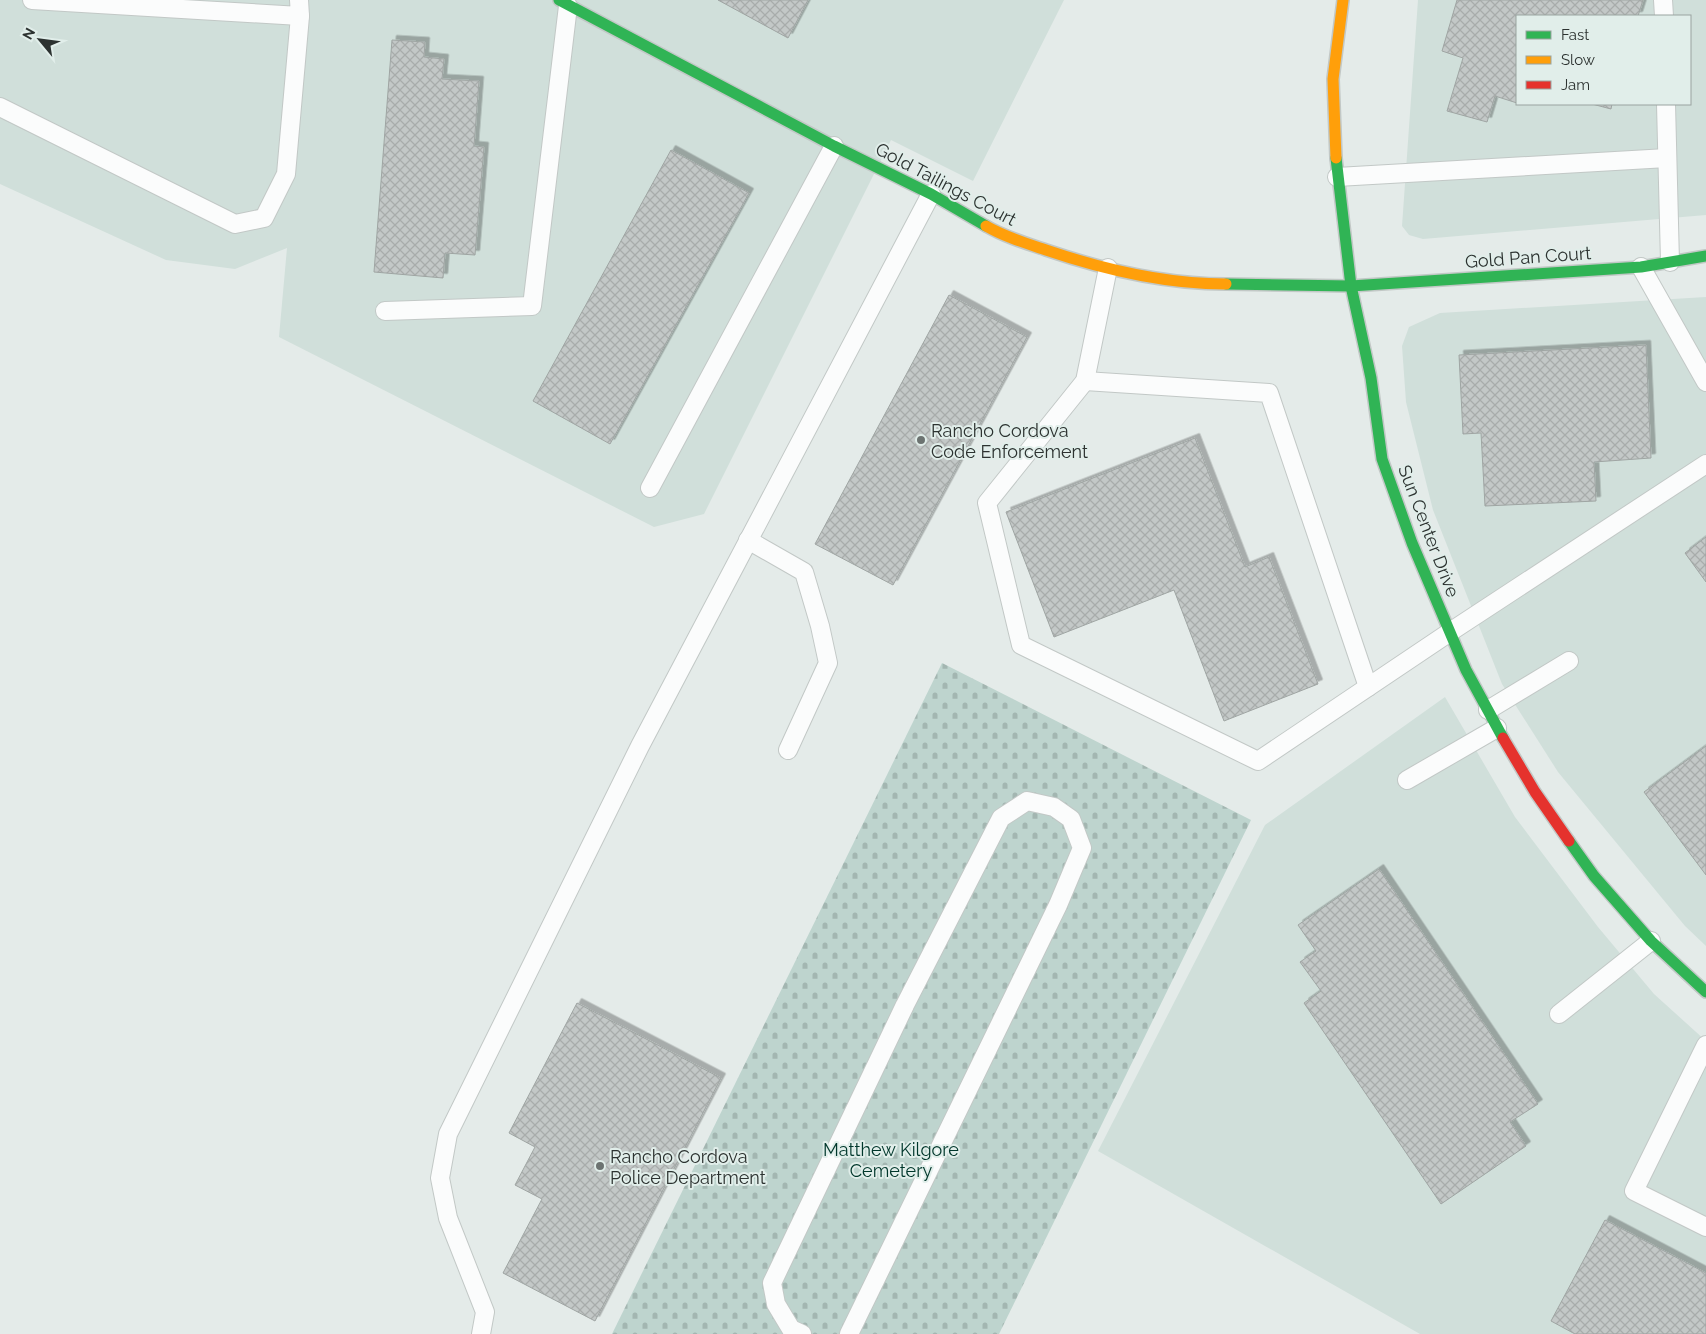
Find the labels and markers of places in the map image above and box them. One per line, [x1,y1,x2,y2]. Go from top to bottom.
place label: Rancho Cordova Code Enforcement [931,420,1088,462]
marker: Rancho Cordova Code Enforcement [915,434,927,446]
place label: Rancho Cordova Police Department [610,1146,766,1188]
marker: Rancho Cordova Police Department [594,1160,606,1172]

